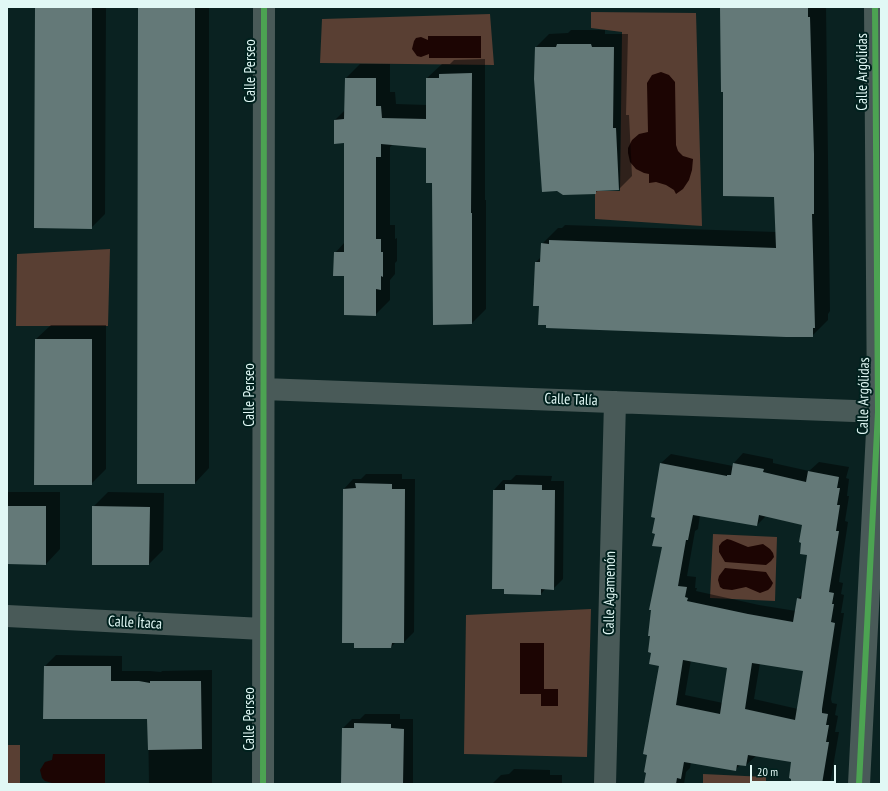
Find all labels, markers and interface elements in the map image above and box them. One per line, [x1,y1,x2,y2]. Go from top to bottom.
street label: Calle Argólidas [854,33,872,111]
street label: Calle Perseo [242,39,260,103]
street label: Calle Argólidas [854,357,874,435]
street label: Calle Perseo [241,363,259,427]
street label: Calle Talía [544,390,598,410]
street label: Calle Agamenón [600,551,620,635]
street label: Calle Ítaca [108,613,162,633]
street label: Calle Perseo [241,687,259,751]
scale bar [752,757,838,783]
text: 20 m [757,764,778,779]

